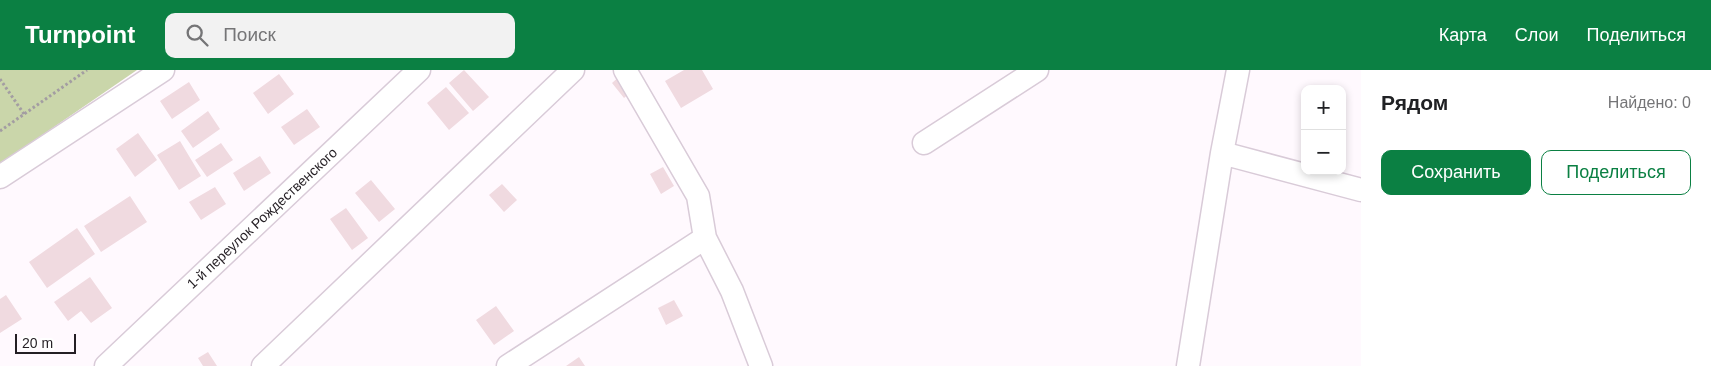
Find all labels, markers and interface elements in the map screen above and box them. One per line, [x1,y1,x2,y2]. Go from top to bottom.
search box [165,13,515,58]
text: Turnpoint [25,21,135,48]
icon: search [183,21,211,49]
text: Поиск [223,24,276,45]
text: Карта [1439,25,1487,45]
text: Слои [1515,25,1559,45]
text: Поделиться [1587,25,1686,45]
map controls [1301,85,1346,175]
button: + [1301,85,1346,130]
text: Рядом [1381,91,1448,114]
text: Найдено: 0 [1608,94,1691,111]
button: − [1301,130,1346,175]
street label: 1-й переулок Рождественского [184,144,340,292]
button: Сохранить [1381,150,1531,195]
button: Поделиться [1541,150,1691,195]
scale bar [15,331,76,354]
text: 20 m [22,335,53,351]

